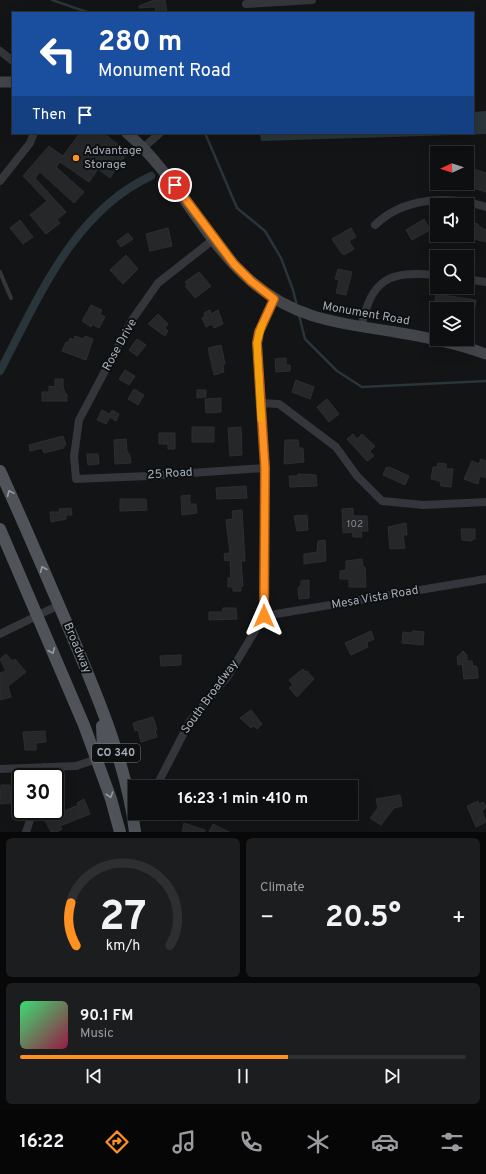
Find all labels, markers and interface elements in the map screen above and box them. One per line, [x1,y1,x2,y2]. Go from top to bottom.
text: 280 m [98,25,182,61]
icon: left [32,28,84,80]
text: Monument Road [98,60,231,83]
icon: arrive [74,104,96,126]
text: Then [32,106,66,125]
place label: Advantage Storage [84,143,142,173]
north arrow [430,146,474,190]
map controls [430,146,474,346]
marker: Advantage Storage [71,153,81,163]
pin [158,168,192,202]
icon: arrive [164,174,186,196]
button: sound [430,198,474,242]
button: search [430,250,474,294]
street label: Monument Road [321,298,411,330]
button: layers [430,302,474,346]
street label: Rose Drive [99,316,141,374]
street label: 25 Road [147,464,193,484]
one-way arrow [7,490,15,498]
house number: 102 [347,518,363,531]
one-way arrow [40,565,48,572]
street label: Mesa Vista Road [330,582,420,614]
position arrow [243,595,285,637]
street label: Broadway [59,620,95,676]
one-way arrow [48,648,56,655]
street label: South Broadway [178,657,242,737]
road number: CO 340 [92,744,140,762]
speed limit sign: 30 [12,768,64,820]
text: 16:23 · 1 min · 410 m [178,790,308,809]
one-way arrow [105,791,113,798]
text: Climate [260,880,305,896]
text: 27 [99,891,147,944]
text: 20.5° [325,900,401,937]
text: − [260,905,274,932]
text: + [452,905,466,932]
text: km/h [106,936,140,954]
text: 90.1 FM [80,1007,133,1026]
text: Music [80,1026,114,1042]
icon: previous [83,1065,105,1087]
icon: pause [232,1065,254,1087]
icon: next [381,1065,403,1087]
icon: directions [103,1128,131,1156]
icon: music [170,1128,198,1156]
icon: phone [237,1128,265,1156]
icon: climate [304,1128,332,1156]
icon: car [371,1128,399,1156]
icon: filters [438,1128,466,1156]
text: 16:22 [20,1131,64,1154]

